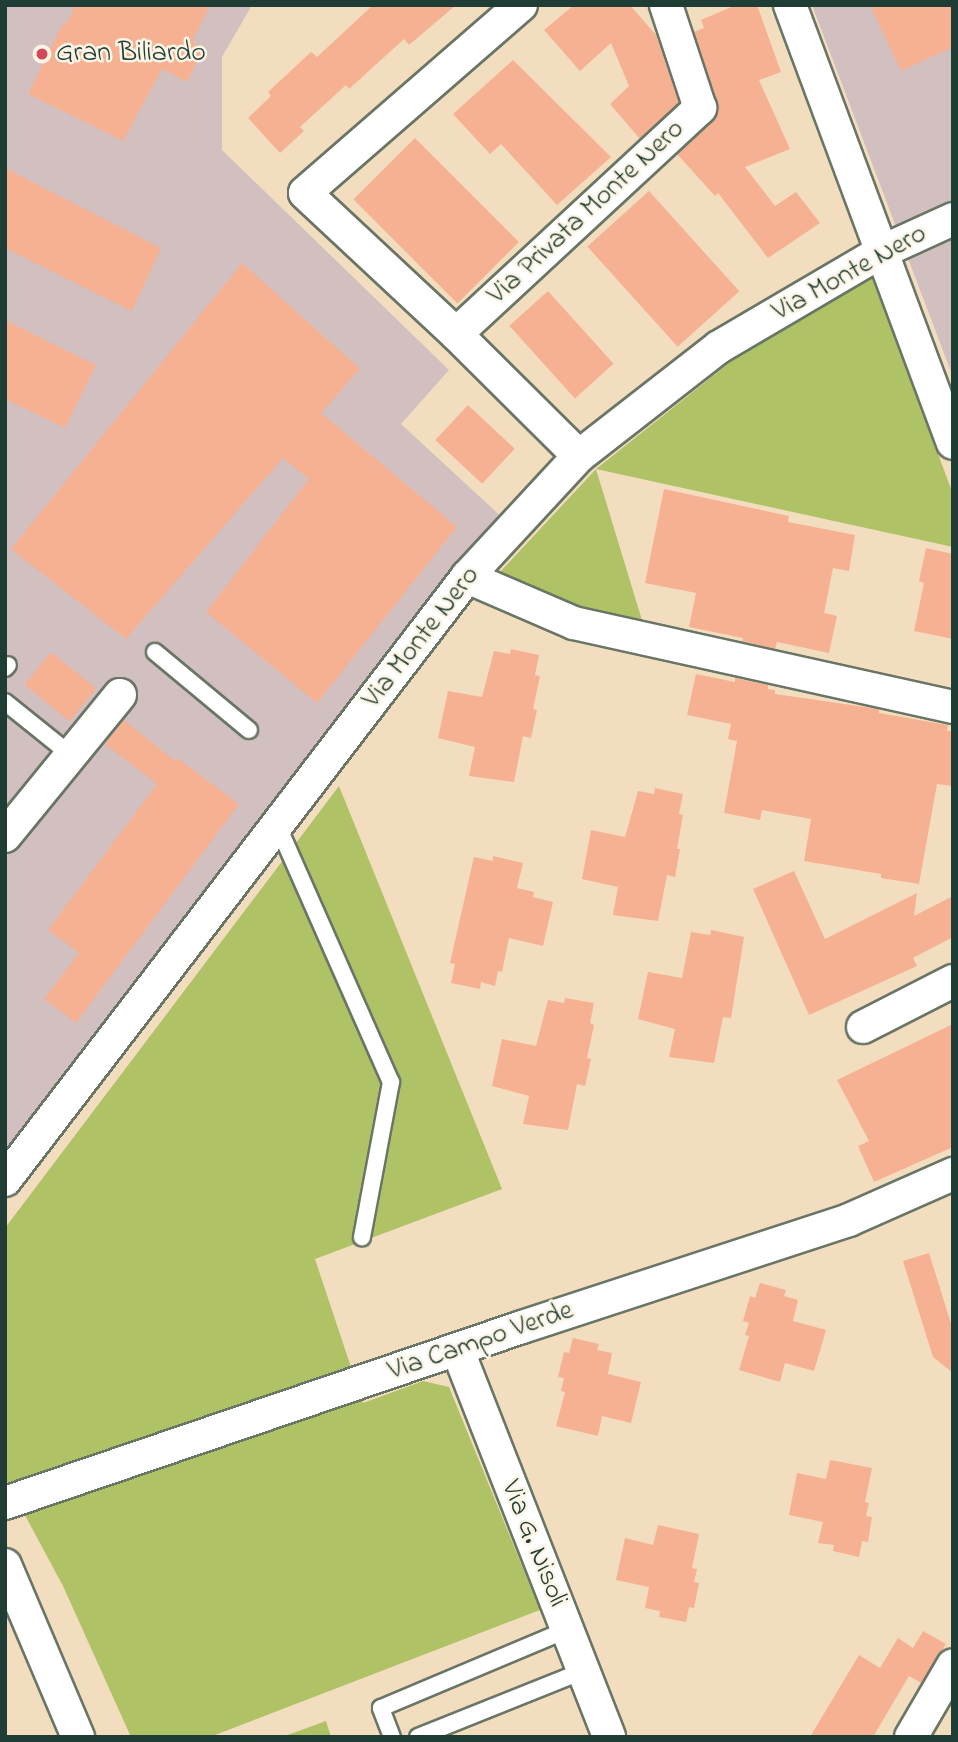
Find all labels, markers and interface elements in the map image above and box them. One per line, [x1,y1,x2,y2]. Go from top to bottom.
place label: Gran Biliardo [56,37,206,71]
marker: Gran Biliardo [34,46,50,62]
street label: Via Privata Monte Nero [482,113,692,313]
street label: Via Monte Nero [767,218,933,330]
street label: Via Monte Nero [356,560,488,716]
street label: Via Campo Verde [384,1295,578,1389]
street label: Via G. Nisoli [492,1476,574,1612]

